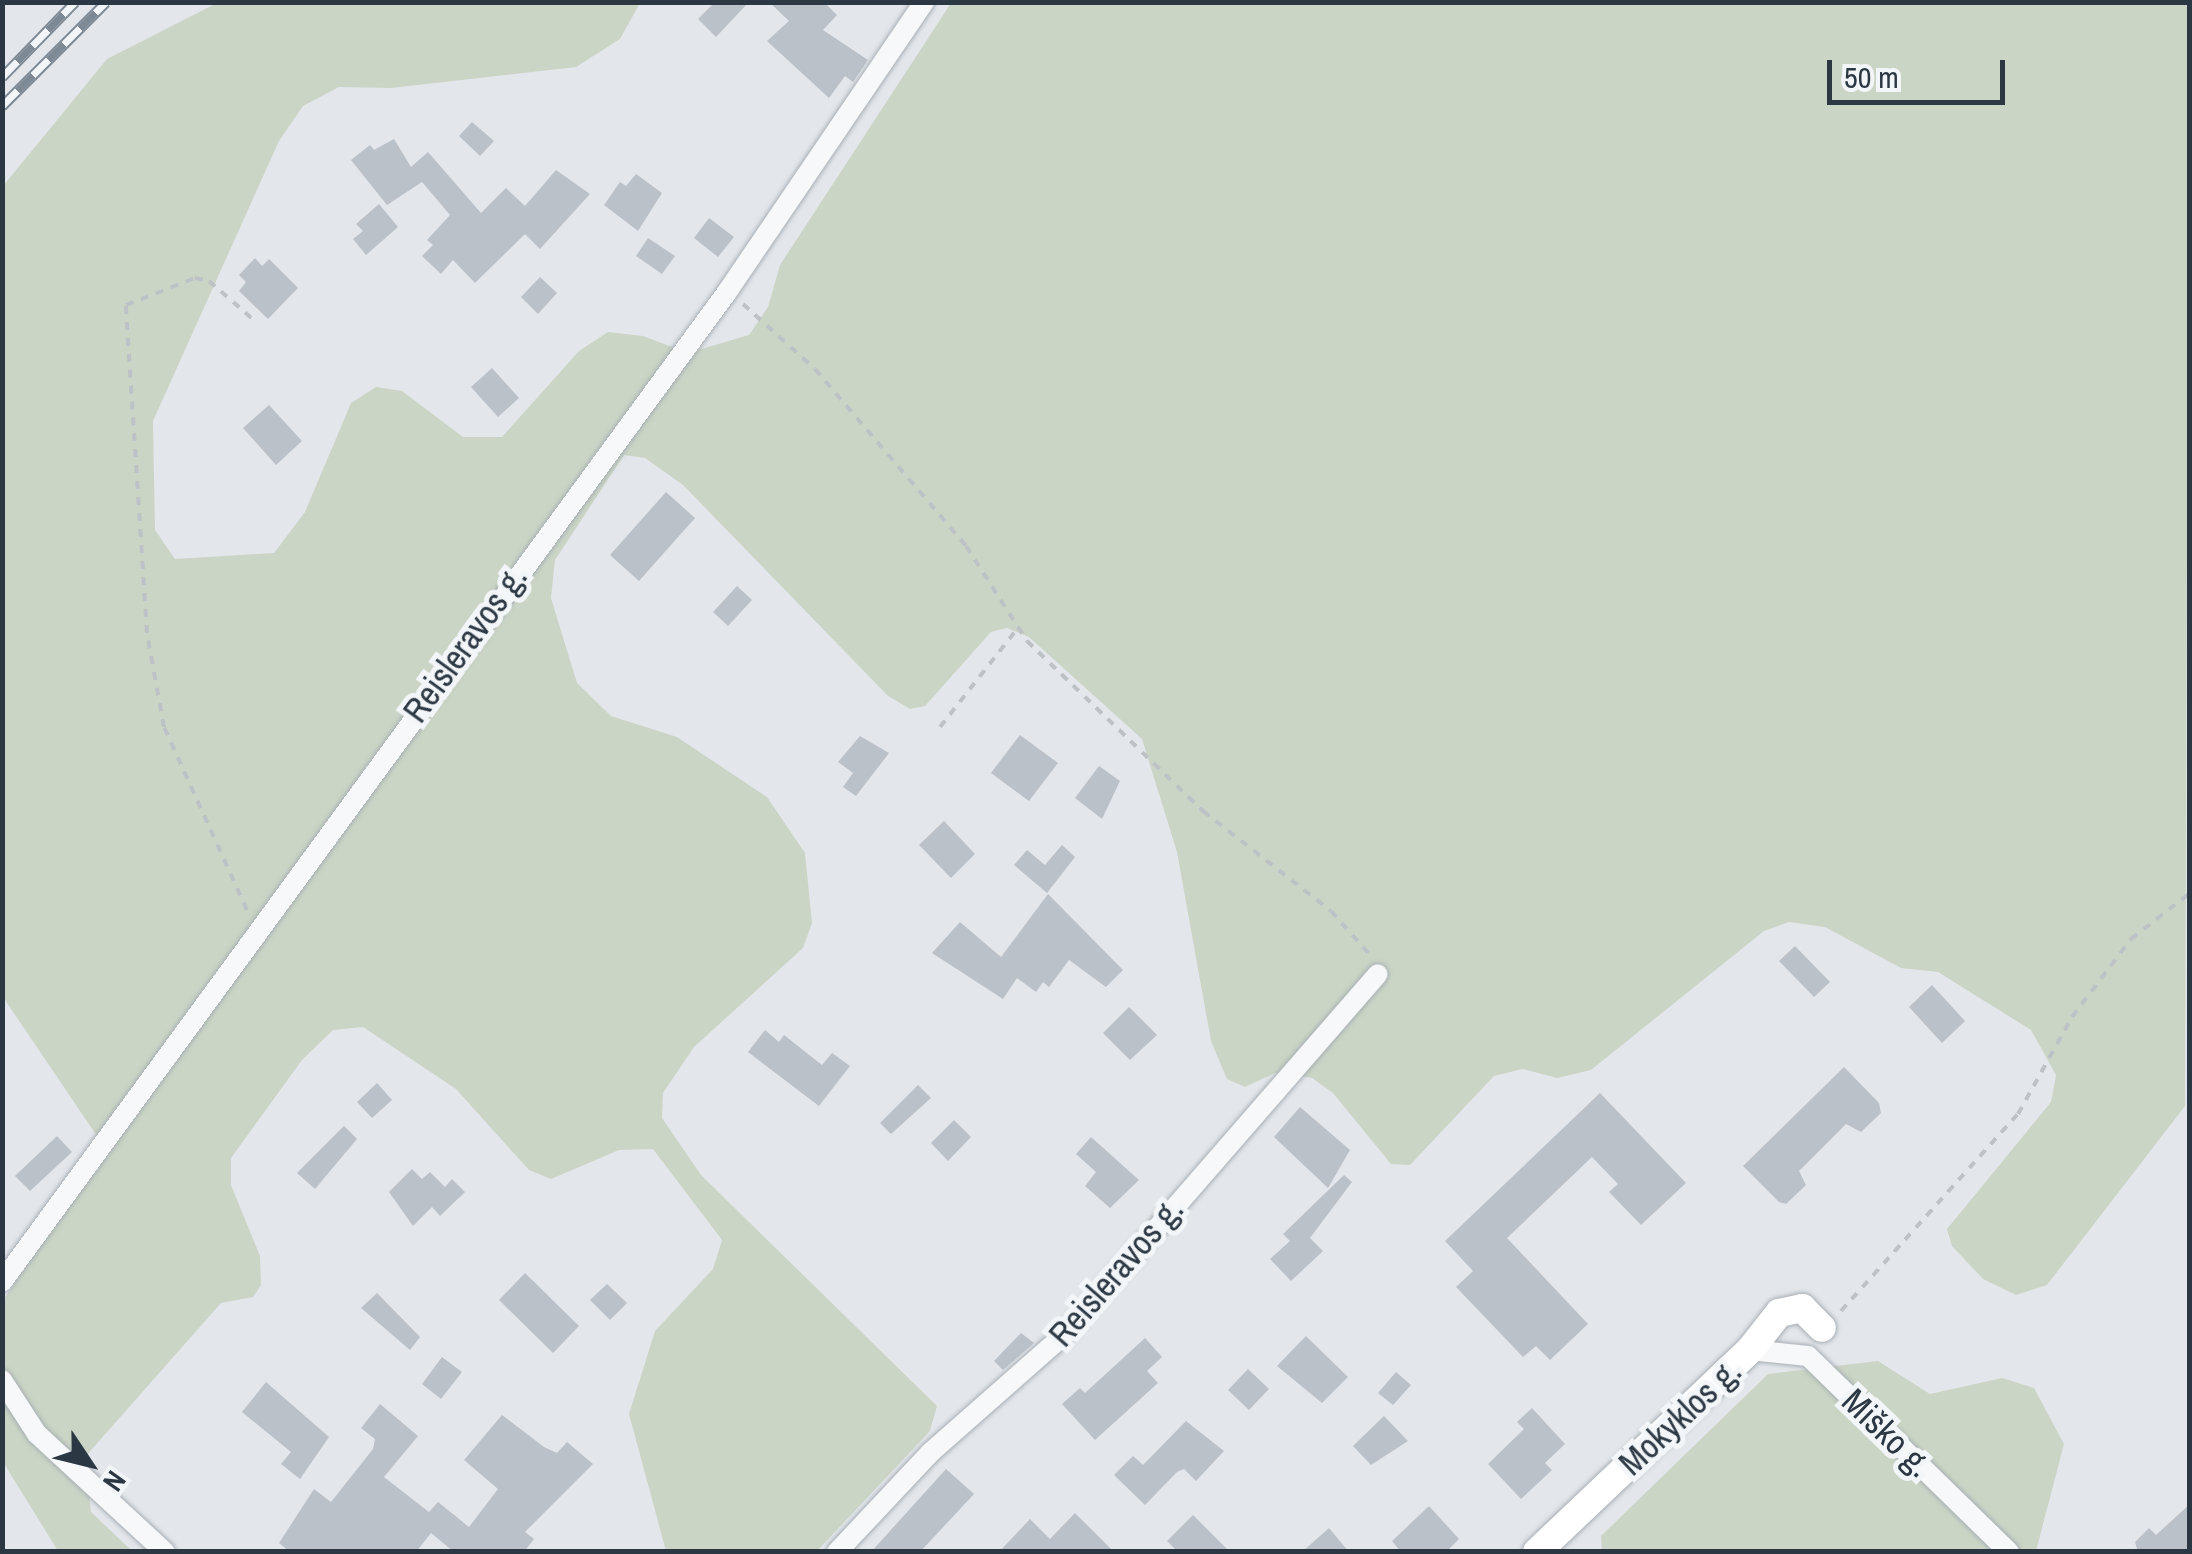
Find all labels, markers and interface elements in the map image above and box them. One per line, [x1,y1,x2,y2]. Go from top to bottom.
scale bar [1832,40,2010,102]
text: 50 m [1844,57,1899,97]
street label: Reisleravos g. [394,557,536,731]
street label: Reisleravos g. [1040,1189,1192,1355]
street label: Mokyklos g. [1610,1350,1750,1484]
street label: Miško g. [1833,1380,1941,1486]
north arrow [40,1414,140,1514]
text: N [94,1464,135,1499]

